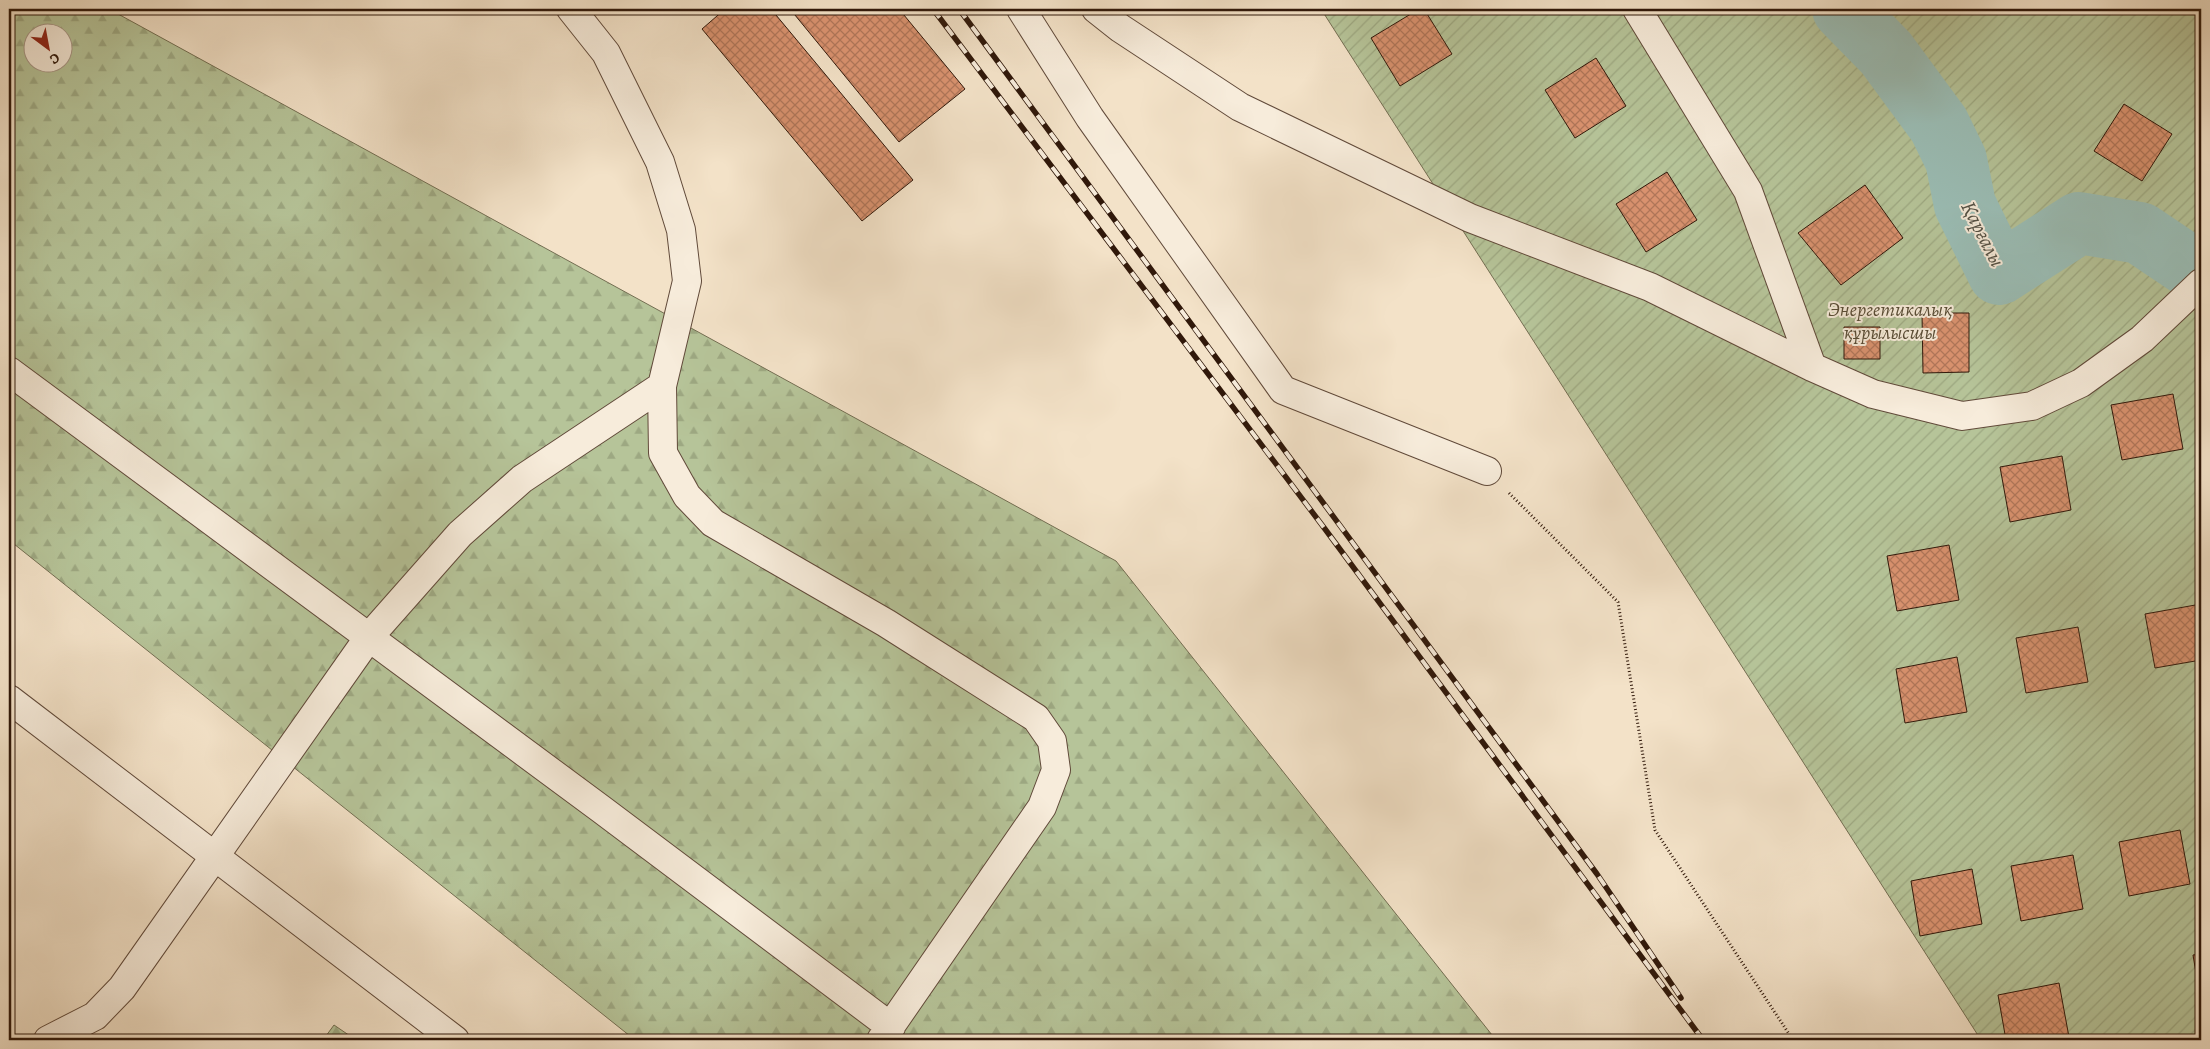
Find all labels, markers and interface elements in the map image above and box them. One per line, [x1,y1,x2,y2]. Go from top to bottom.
north arrow [22,22,72,72]
text: С [46,48,63,69]
water label: Қарғалы [1955,196,2012,272]
park label: Энергетикалық құрылысшы [1828,296,1952,346]

